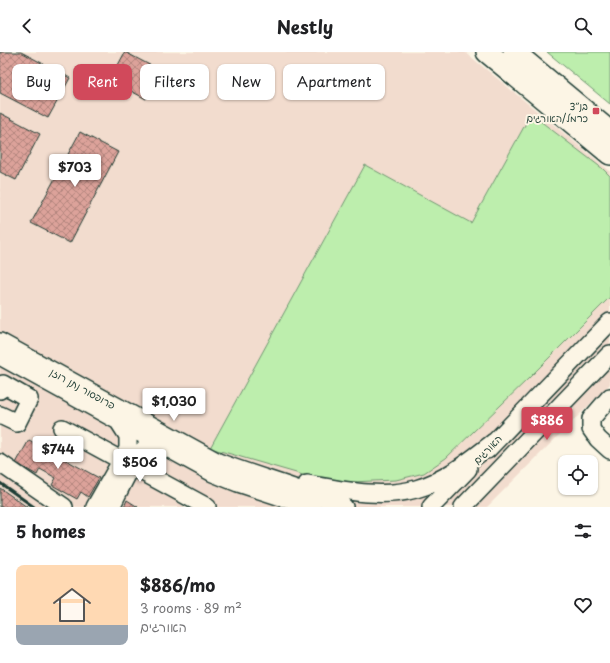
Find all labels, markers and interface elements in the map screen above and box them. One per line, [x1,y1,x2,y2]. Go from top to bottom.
text: Nestly [277,13,333,40]
icon: back [16,15,38,37]
icon: search [572,15,594,37]
chip: Buy [12,64,65,100]
chip: Rent [73,64,132,100]
chip: Filters [140,64,209,100]
chip: New [217,64,275,100]
chip: Apartment [283,64,385,100]
place label: בנ״צ כרמל/האורגים [526,98,588,125]
marker: בנ״צ כרמל/האורגים [591,106,601,116]
pin: $703 [51,154,99,188]
text: $703 [58,157,92,176]
street label: פרופסור נתן רוזן [47,364,119,412]
pin: $1,030 [141,388,207,422]
text: $1,030 [151,391,197,410]
pin: $886 [523,407,571,441]
text: $886 [531,410,563,429]
street label: האורגים [469,431,505,467]
pin: $744 [34,436,82,470]
text: $744 [41,439,75,458]
pin: $506 [116,449,164,483]
text: $506 [122,452,158,471]
map controls [558,455,598,495]
button: locate [558,455,598,495]
text: 5 homes [16,518,86,544]
icon: filters [572,520,594,542]
text: $886/mo [140,572,215,598]
icon: home [48,581,96,629]
icon: heart [572,594,594,616]
text: 3 rooms · 89 m² [140,598,242,617]
text: האורגים [140,617,187,636]

